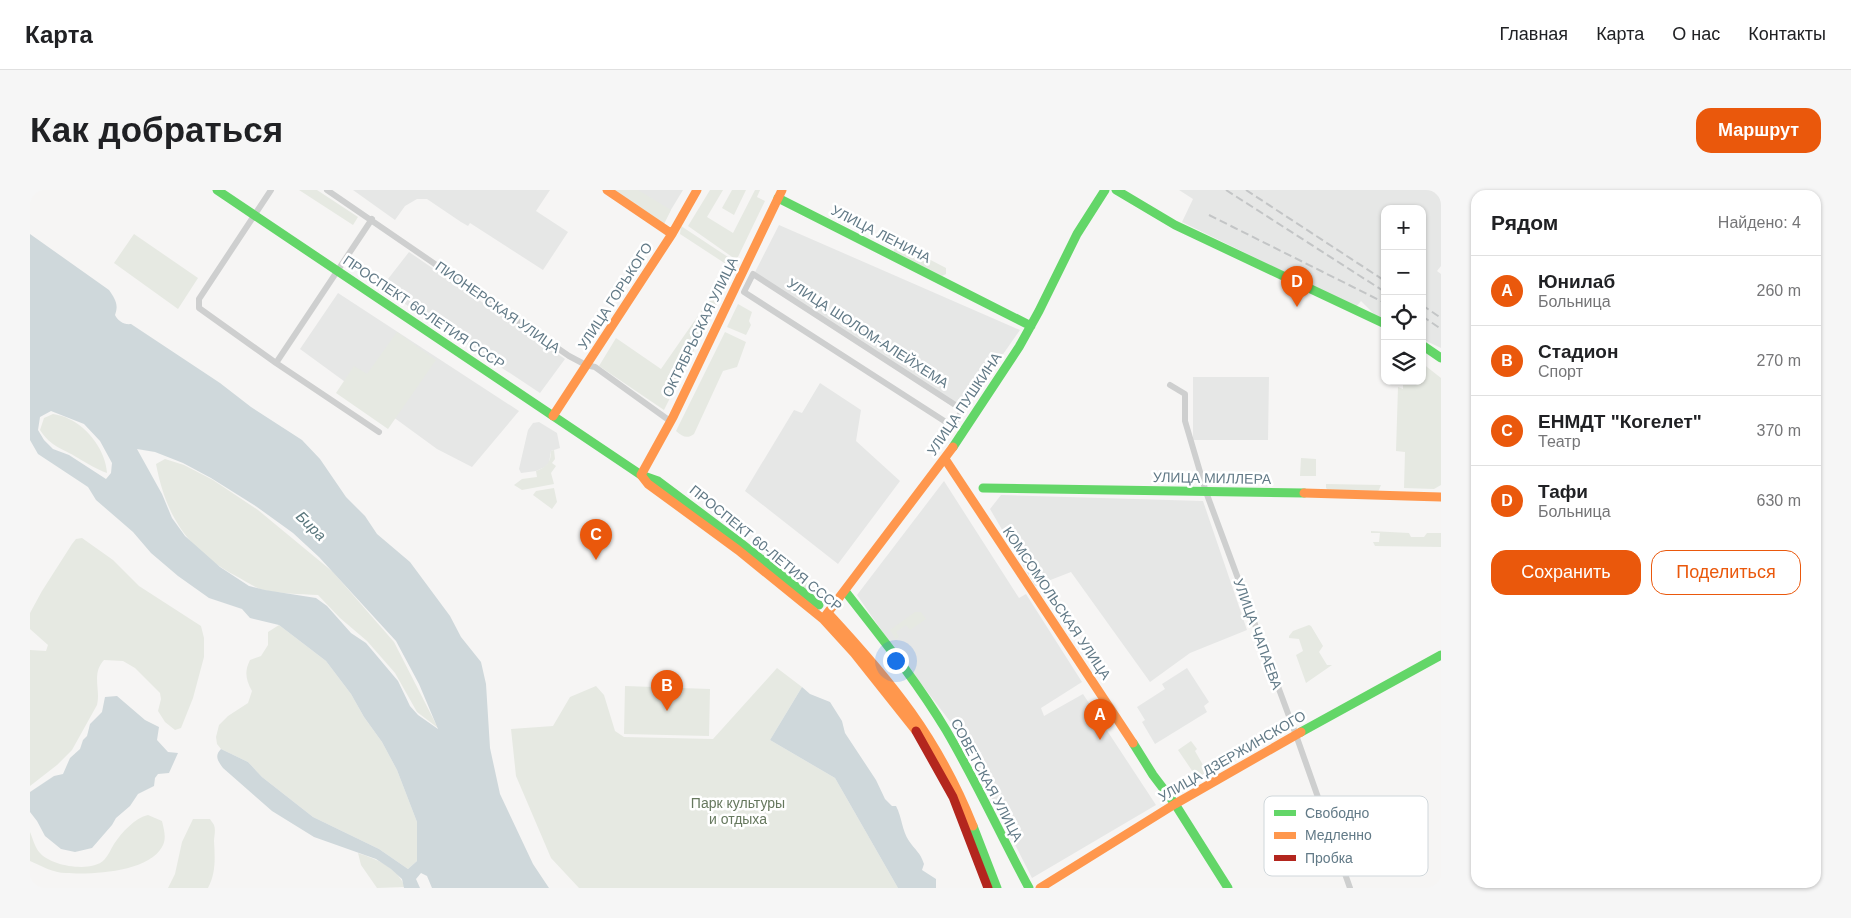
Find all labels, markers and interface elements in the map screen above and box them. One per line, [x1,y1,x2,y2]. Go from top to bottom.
text: Карта [25,21,93,48]
text: Главная [1500,24,1568,44]
text: Карта [1596,24,1644,44]
text: О нас [1672,24,1720,44]
text: Контакты [1748,24,1826,44]
button: Маршрут [1696,108,1821,153]
text: Как добраться [30,110,283,149]
street label: УЛИЦА ЛЕНИНА [829,202,934,266]
map controls [1381,205,1426,385]
button: + [1381,205,1426,250]
text: Рядом [1491,211,1558,234]
text: Найдено: 4 [1718,214,1801,231]
street label: УЛИЦА ГОРЬКОГО [575,240,656,352]
button: − [1381,250,1426,295]
street label: ПРОСПЕКТ 60-ЛЕТИЯ СССР [340,252,508,372]
street label: ОКТЯБРЬСКАЯ УЛИЦА [659,254,741,400]
street label: ПИОНЕРСКАЯ УЛИЦА [433,258,564,357]
pin: D [1281,266,1313,307]
text: Юнилаб [1538,271,1615,292]
street label: УЛИЦА ШОЛОМ-АЛЕЙХЕМА [784,274,953,392]
text: A [1501,282,1513,299]
text: 260 m [1757,282,1801,299]
text: Больница [1538,293,1611,310]
button: locate [1381,295,1426,340]
button: layers [1381,340,1426,385]
text: Стадион [1538,341,1618,362]
street label: УЛИЦА ПУШКИНА [924,349,1005,459]
text: B [1501,352,1513,369]
text: 270 m [1757,352,1801,369]
text: Спорт [1538,363,1583,380]
text: ЕНМДТ "Когелет" [1538,411,1702,432]
text: C [1501,422,1513,439]
text: 370 m [1757,422,1801,439]
text: Театр [1538,433,1581,450]
street label: УЛИЦА МИЛЛЕРА [1153,469,1272,487]
text: Тафи [1538,481,1588,502]
street label: ПРОСПЕКТ 60-ЛЕТИЯ СССР [687,482,845,614]
text: D [1501,492,1513,509]
text: 630 m [1757,492,1801,509]
text: Больница [1538,503,1611,520]
water label: Бира [293,507,330,544]
pin: C [580,519,612,560]
street label: КОМСОМОЛЬСКАЯ УЛИЦА [1000,524,1115,683]
button: Сохранить [1491,550,1641,595]
button: Поделиться [1651,550,1801,595]
street label: УЛИЦА ЧАПАЕВА [1231,576,1286,692]
your location [883,648,909,674]
pin: B [651,670,683,711]
pin: A [1084,699,1116,740]
street label: УЛИЦА ДЗЕРЖИНСКОГО [1155,707,1309,805]
street label: СОВЕТСКАЯ УЛИЦА [948,716,1027,845]
park label: Парк культуры и отдыха [691,795,785,827]
legend [1264,796,1428,876]
text: Свободно [1305,805,1370,821]
text: Медленно [1305,827,1372,843]
text: Пробка [1305,850,1353,866]

